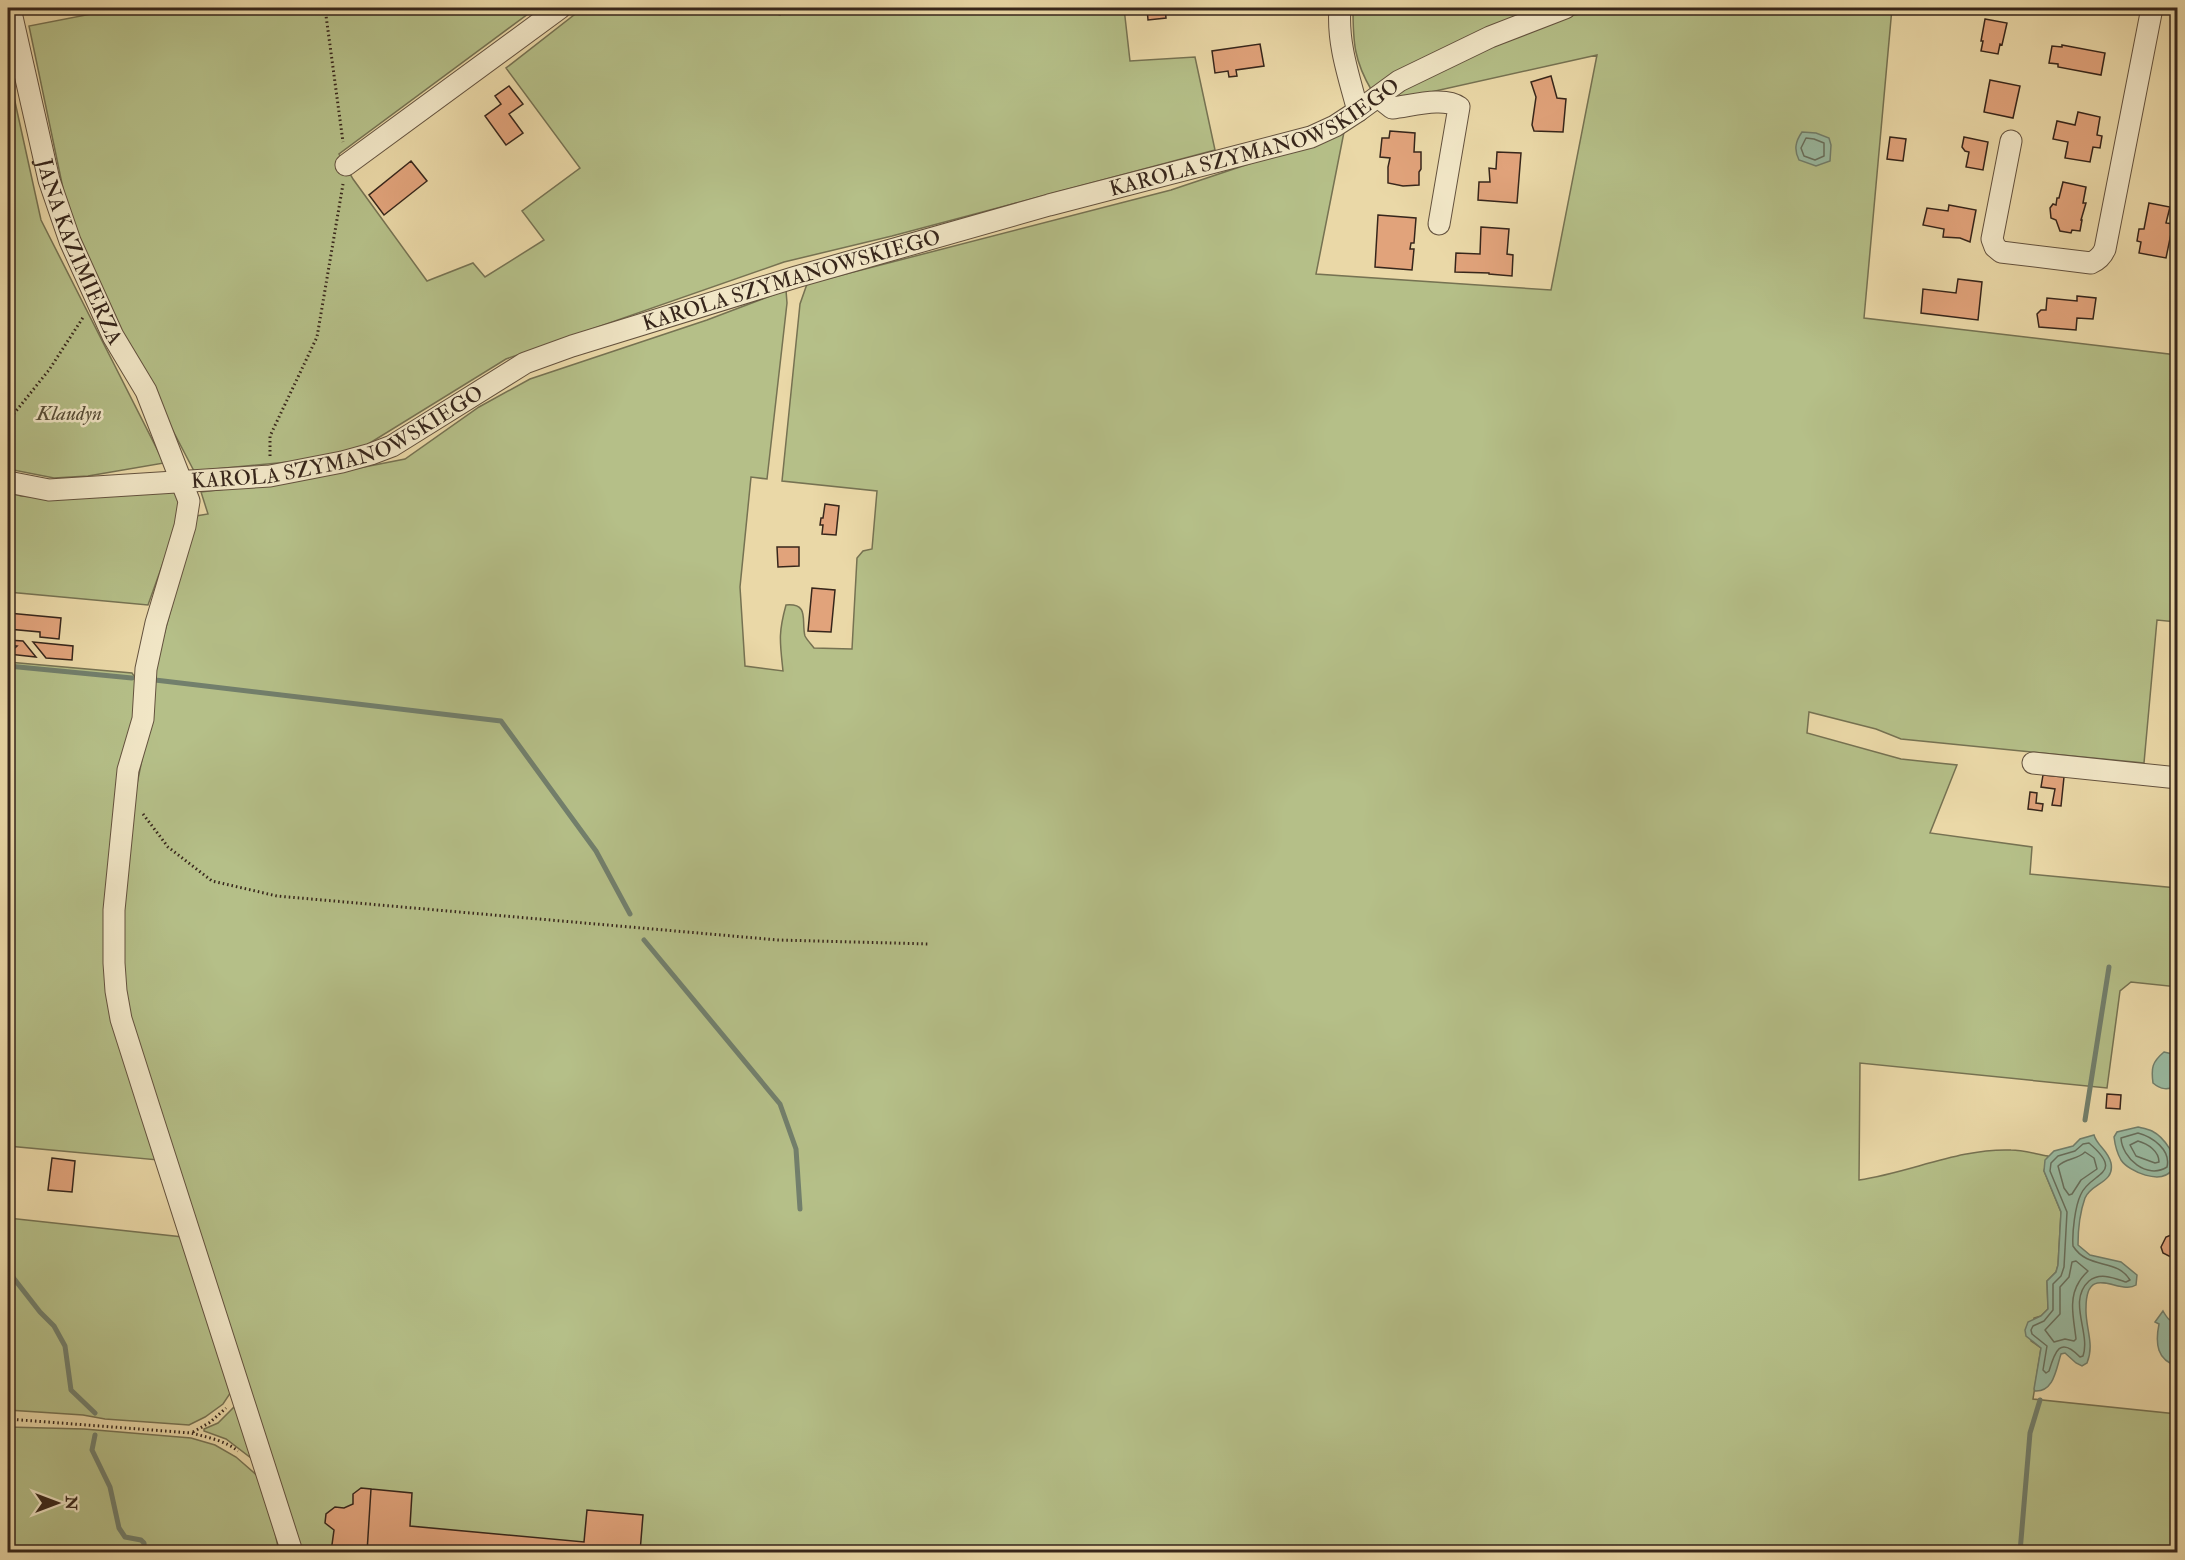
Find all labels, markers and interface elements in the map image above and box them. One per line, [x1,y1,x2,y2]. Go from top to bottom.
street label: KAROLA SZYMANOWSKIEGO [1106,72,1405,202]
street label: JANA KAZIMIERZA [31,155,129,350]
street label: KAROLA SZYMANOWSKIEGO [639,223,944,337]
street label: KAROLA SZYMANOWSKIEGO [190,379,488,494]
park label: Klaudyn [35,400,102,427]
north arrow [27,1473,87,1533]
text: N [61,1495,81,1511]

